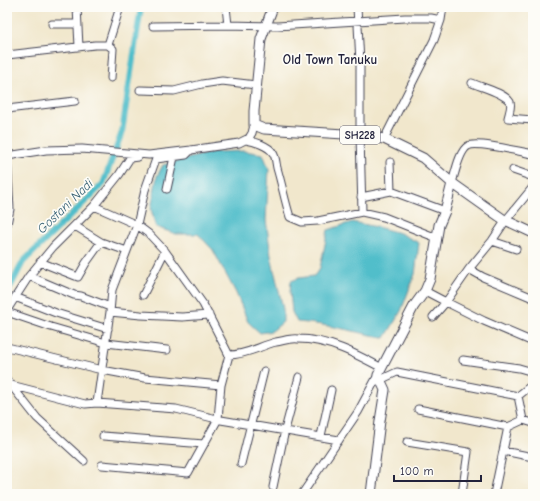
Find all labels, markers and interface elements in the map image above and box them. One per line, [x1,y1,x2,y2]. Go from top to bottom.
district label: Old Town Tanuku [283,52,377,67]
road number: SH228 [340,126,380,144]
water label: Gostani Nadi [34,175,97,236]
scale bar [394,457,481,483]
text: 100 m [400,464,433,478]

